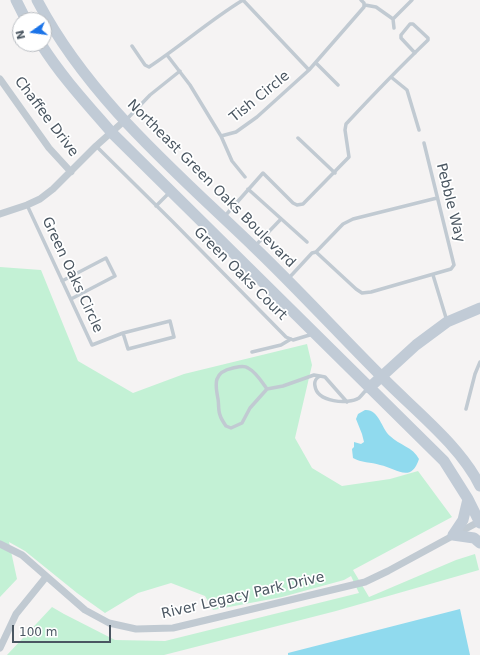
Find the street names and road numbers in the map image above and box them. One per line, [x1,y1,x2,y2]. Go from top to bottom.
street label: Tish Circle [227,68,293,126]
street label: Chaffee Drive [10,74,82,160]
street label: Northeast Green Oaks Boulevard [124,97,298,271]
street label: Pebble Way [432,162,468,244]
street label: Green Oaks Circle [38,215,106,335]
street label: Green Oaks Court [190,224,290,324]
street label: River Legacy Park Drive [160,569,326,623]

